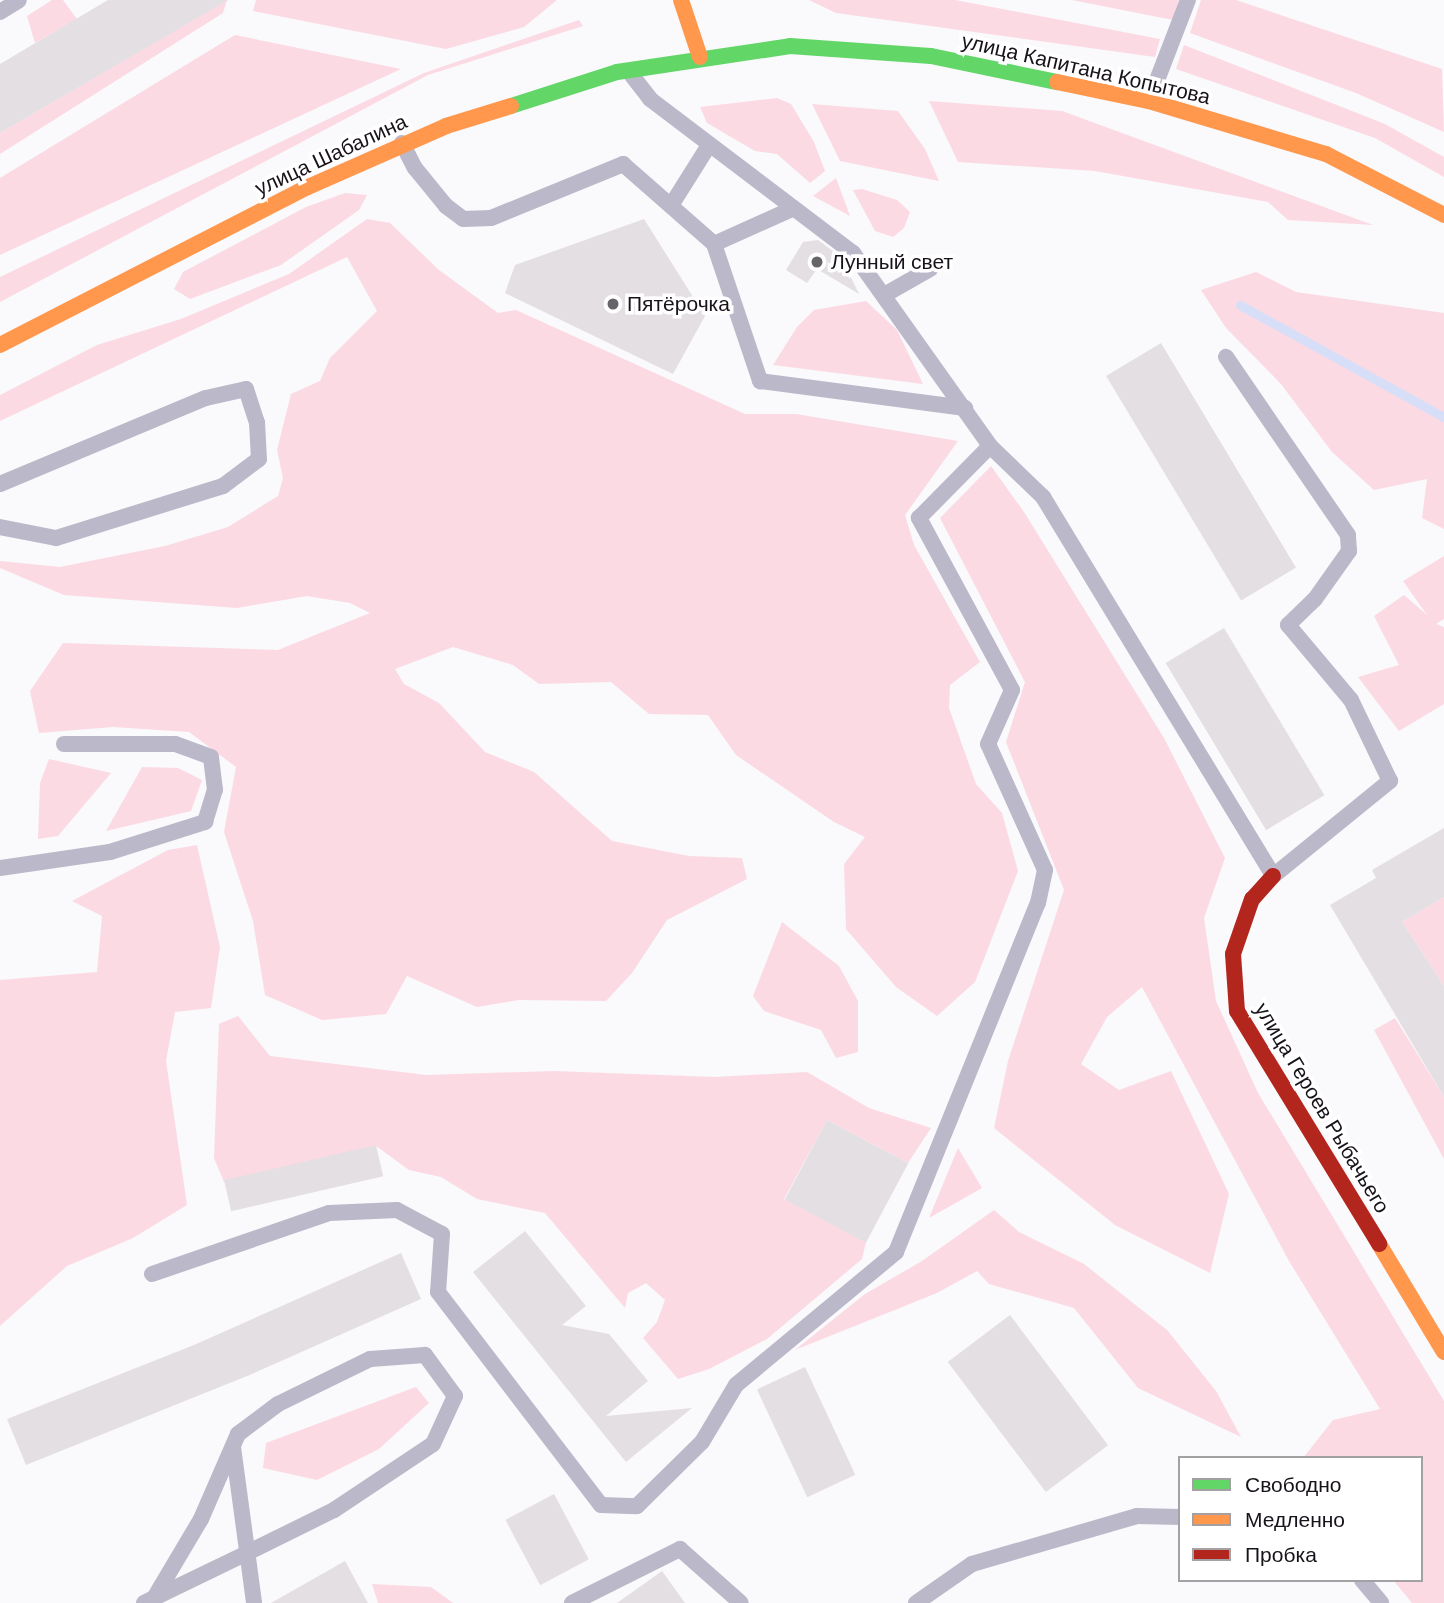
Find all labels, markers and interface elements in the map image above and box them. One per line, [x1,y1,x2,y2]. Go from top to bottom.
street label: улица Капитана Копытова [959,28,1213,110]
street label: улица Шабалина [251,109,411,201]
place label: Лунный свет [831,249,953,275]
marker: Лунный свет [809,254,825,270]
place label: Пятёрочка [627,291,730,317]
marker: Пятёрочка [605,296,621,312]
street label: улица Героев Рыбачьего [1249,998,1395,1218]
legend [1178,1456,1423,1582]
text: Свободно [1245,1471,1342,1499]
text: Медленно [1245,1506,1345,1534]
text: Пробка [1245,1541,1317,1569]

